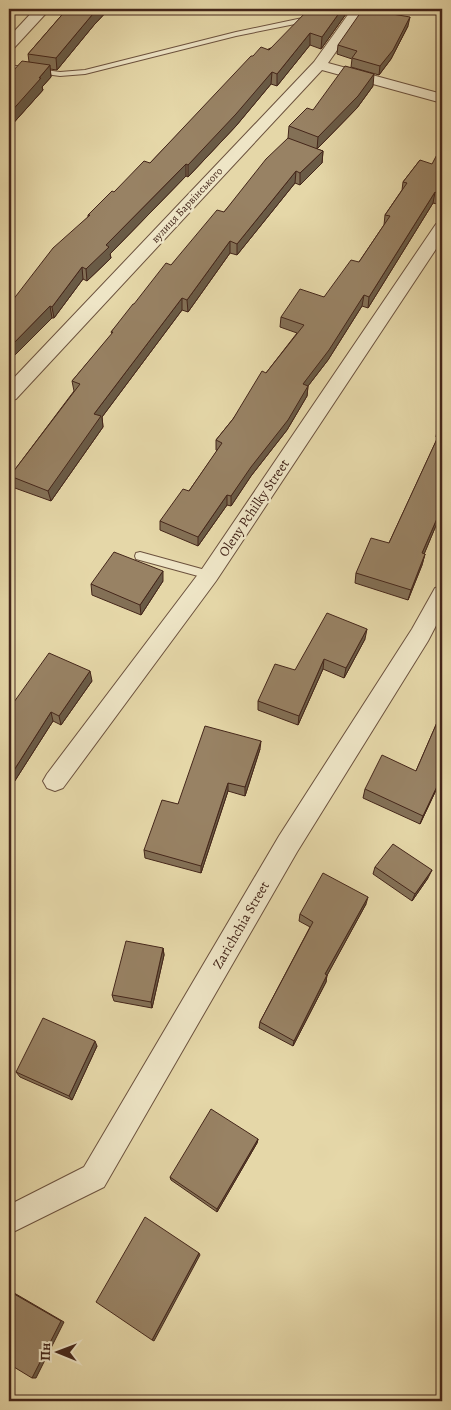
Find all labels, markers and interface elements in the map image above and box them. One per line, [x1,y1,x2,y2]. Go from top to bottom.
street label: вулиця Барвінського [148,163,226,246]
street label: Oleny Pchilky Street [214,455,294,561]
street label: Zarichchia Street [208,877,274,972]
north arrow [32,1328,82,1378]
text: Пн [36,1342,55,1361]

